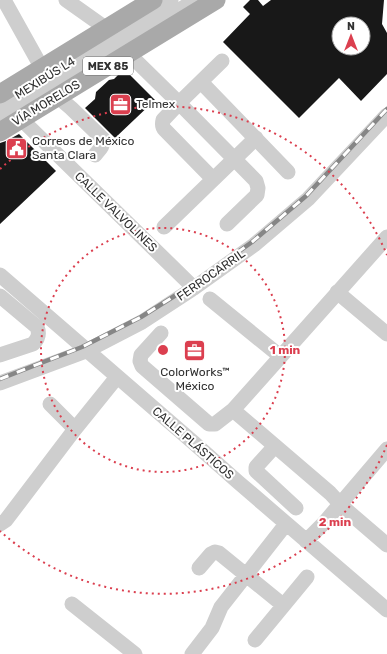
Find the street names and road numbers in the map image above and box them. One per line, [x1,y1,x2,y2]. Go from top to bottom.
street label: MEXIBÚS L4 [12,54,78,102]
road number: MEX 85 [83,57,133,75]
street label: VÍA MORELOS [9,77,83,129]
street label: CALLE VALVOLINES [72,169,160,255]
street label: FERROCARRIL [174,246,248,304]
street label: CALLE PLÁSTICOS [149,404,237,482]

